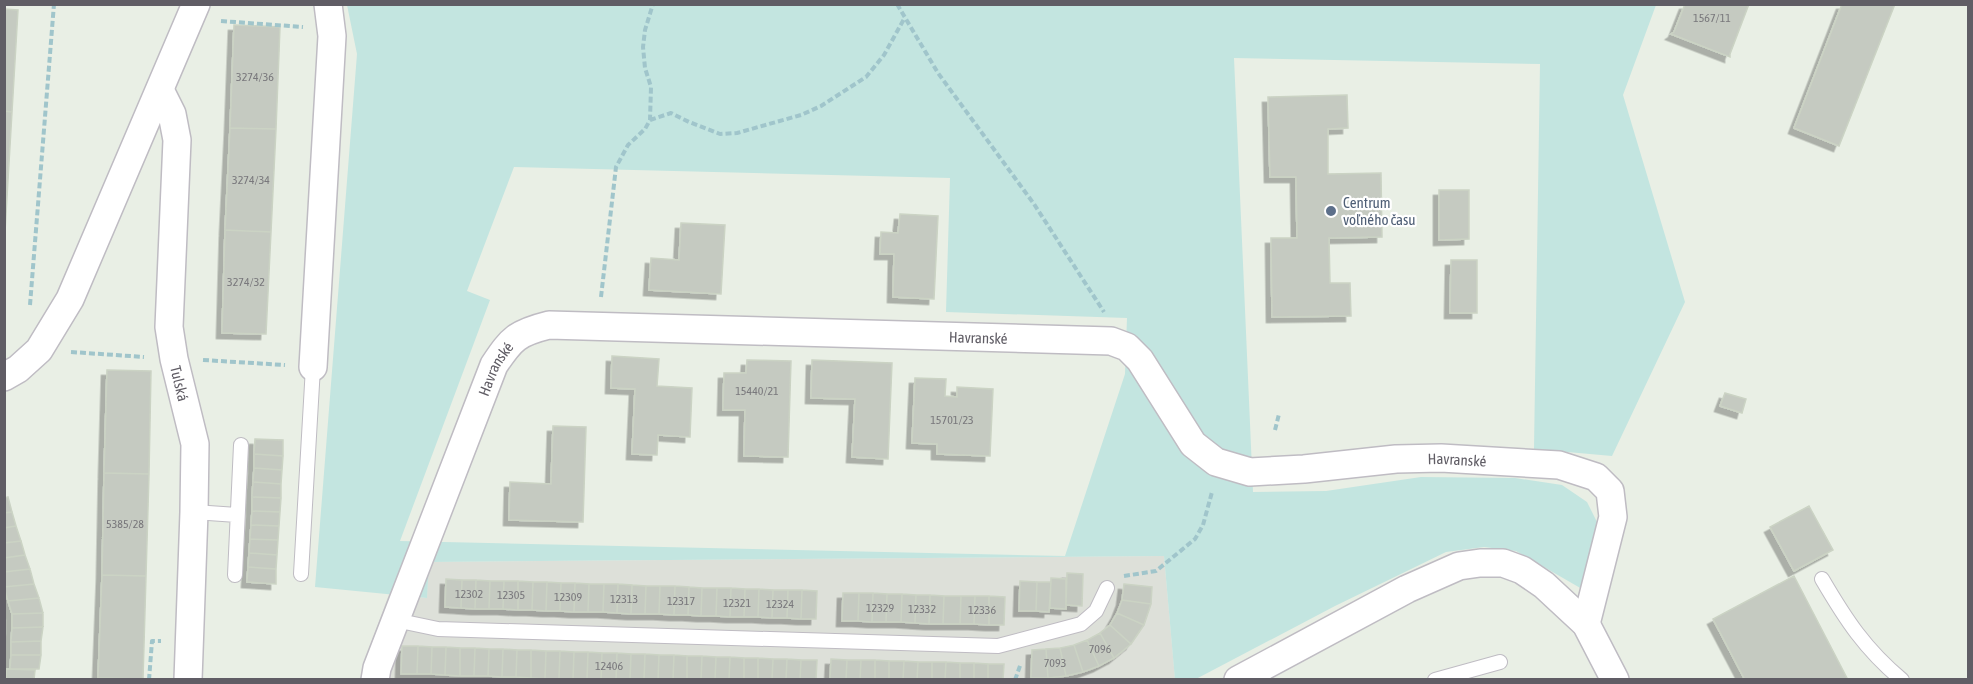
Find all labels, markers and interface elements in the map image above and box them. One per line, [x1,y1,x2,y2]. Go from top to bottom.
house number: 1567/11 [1693,11,1731,25]
house number: 3274/36 [236,70,274,84]
house number: 3274/34 [232,173,270,187]
place label: Centrum voľného času [1343,194,1416,228]
marker: Centrum voľného času [1324,204,1338,218]
house number: 3274/32 [227,275,265,289]
street label: Havranské [949,328,1008,347]
street label: Havranské [474,338,516,398]
street label: Tulská [167,364,193,403]
house number: 15440/21 [735,384,779,398]
house number: 15701/23 [930,413,974,427]
street label: Havranské [1428,449,1487,469]
house number: 5385/28 [106,517,144,531]
house number: 12302 [455,587,483,601]
house number: 12305 [497,588,525,602]
house number: 12309 [554,590,582,604]
house number: 12313 [610,592,638,606]
house number: 12317 [667,594,695,608]
house number: 12321 [723,596,751,610]
house number: 12324 [766,597,794,611]
house number: 12329 [866,601,894,615]
house number: 12332 [908,602,936,616]
house number: 12336 [968,603,996,617]
house number: 7096 [1089,642,1112,656]
house number: 7093 [1044,656,1066,670]
house number: 12406 [595,659,623,673]

